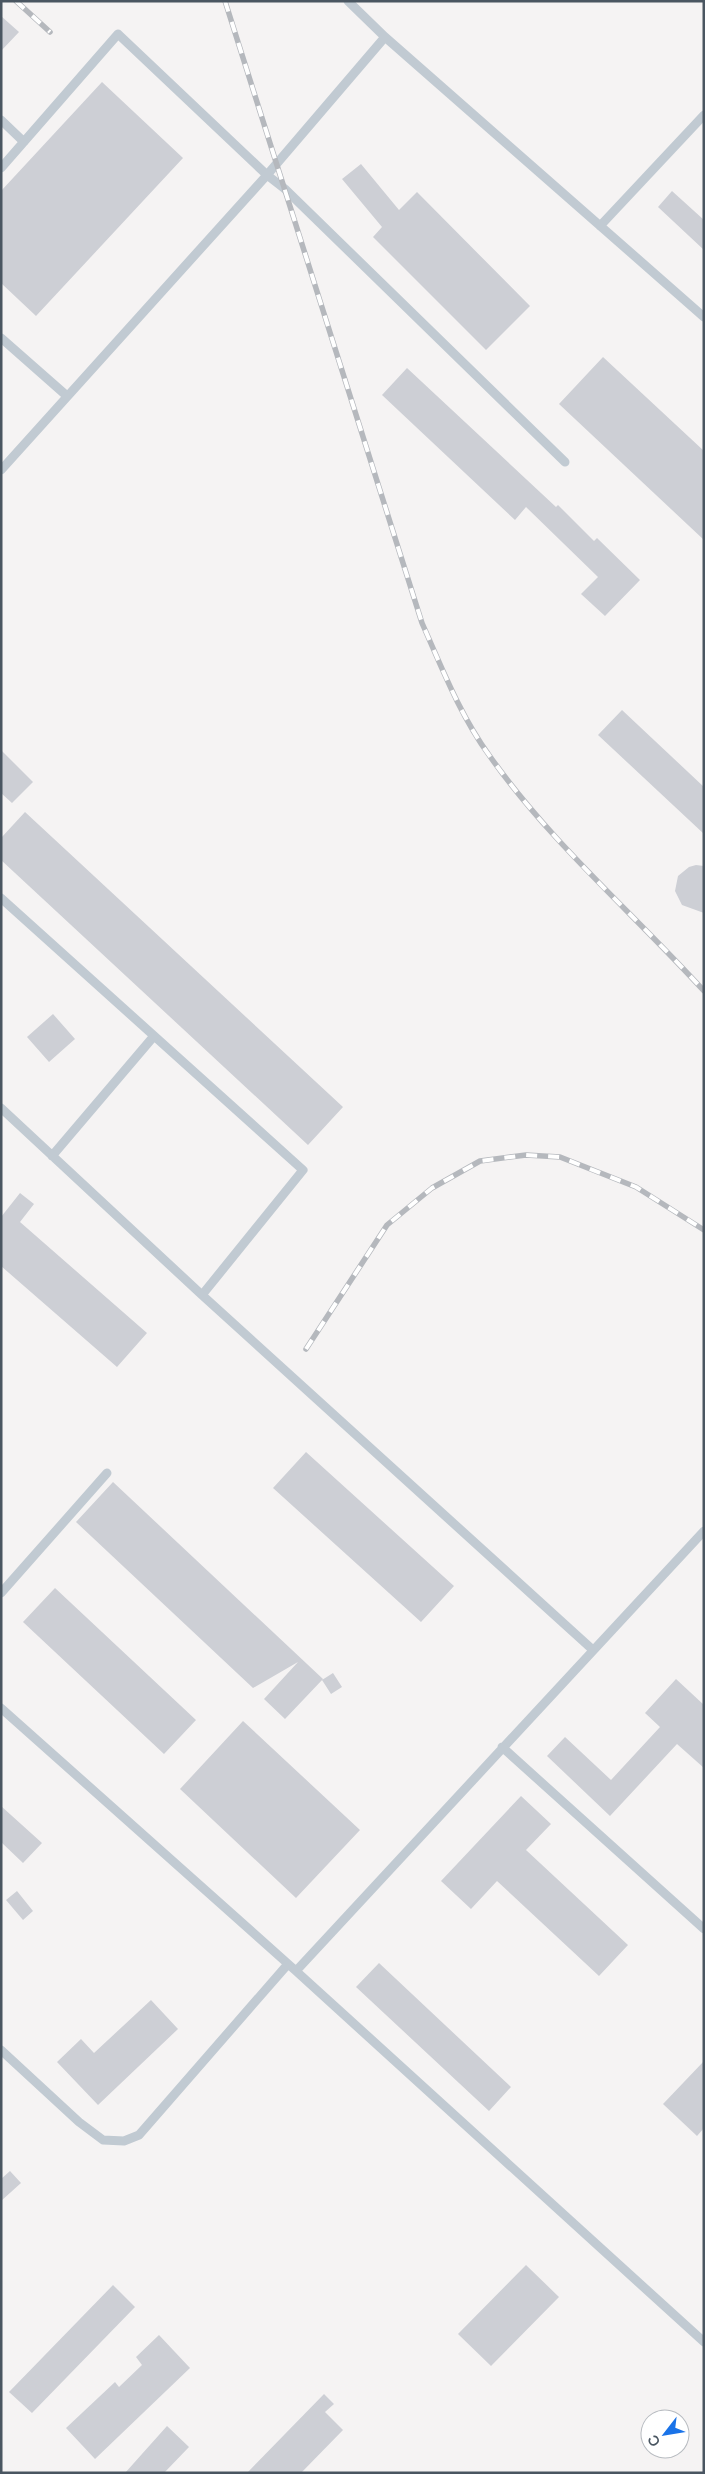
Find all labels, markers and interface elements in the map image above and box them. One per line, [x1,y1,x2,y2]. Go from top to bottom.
north arrow [640,2409,690,2459]
text: С [643,2432,664,2450]

